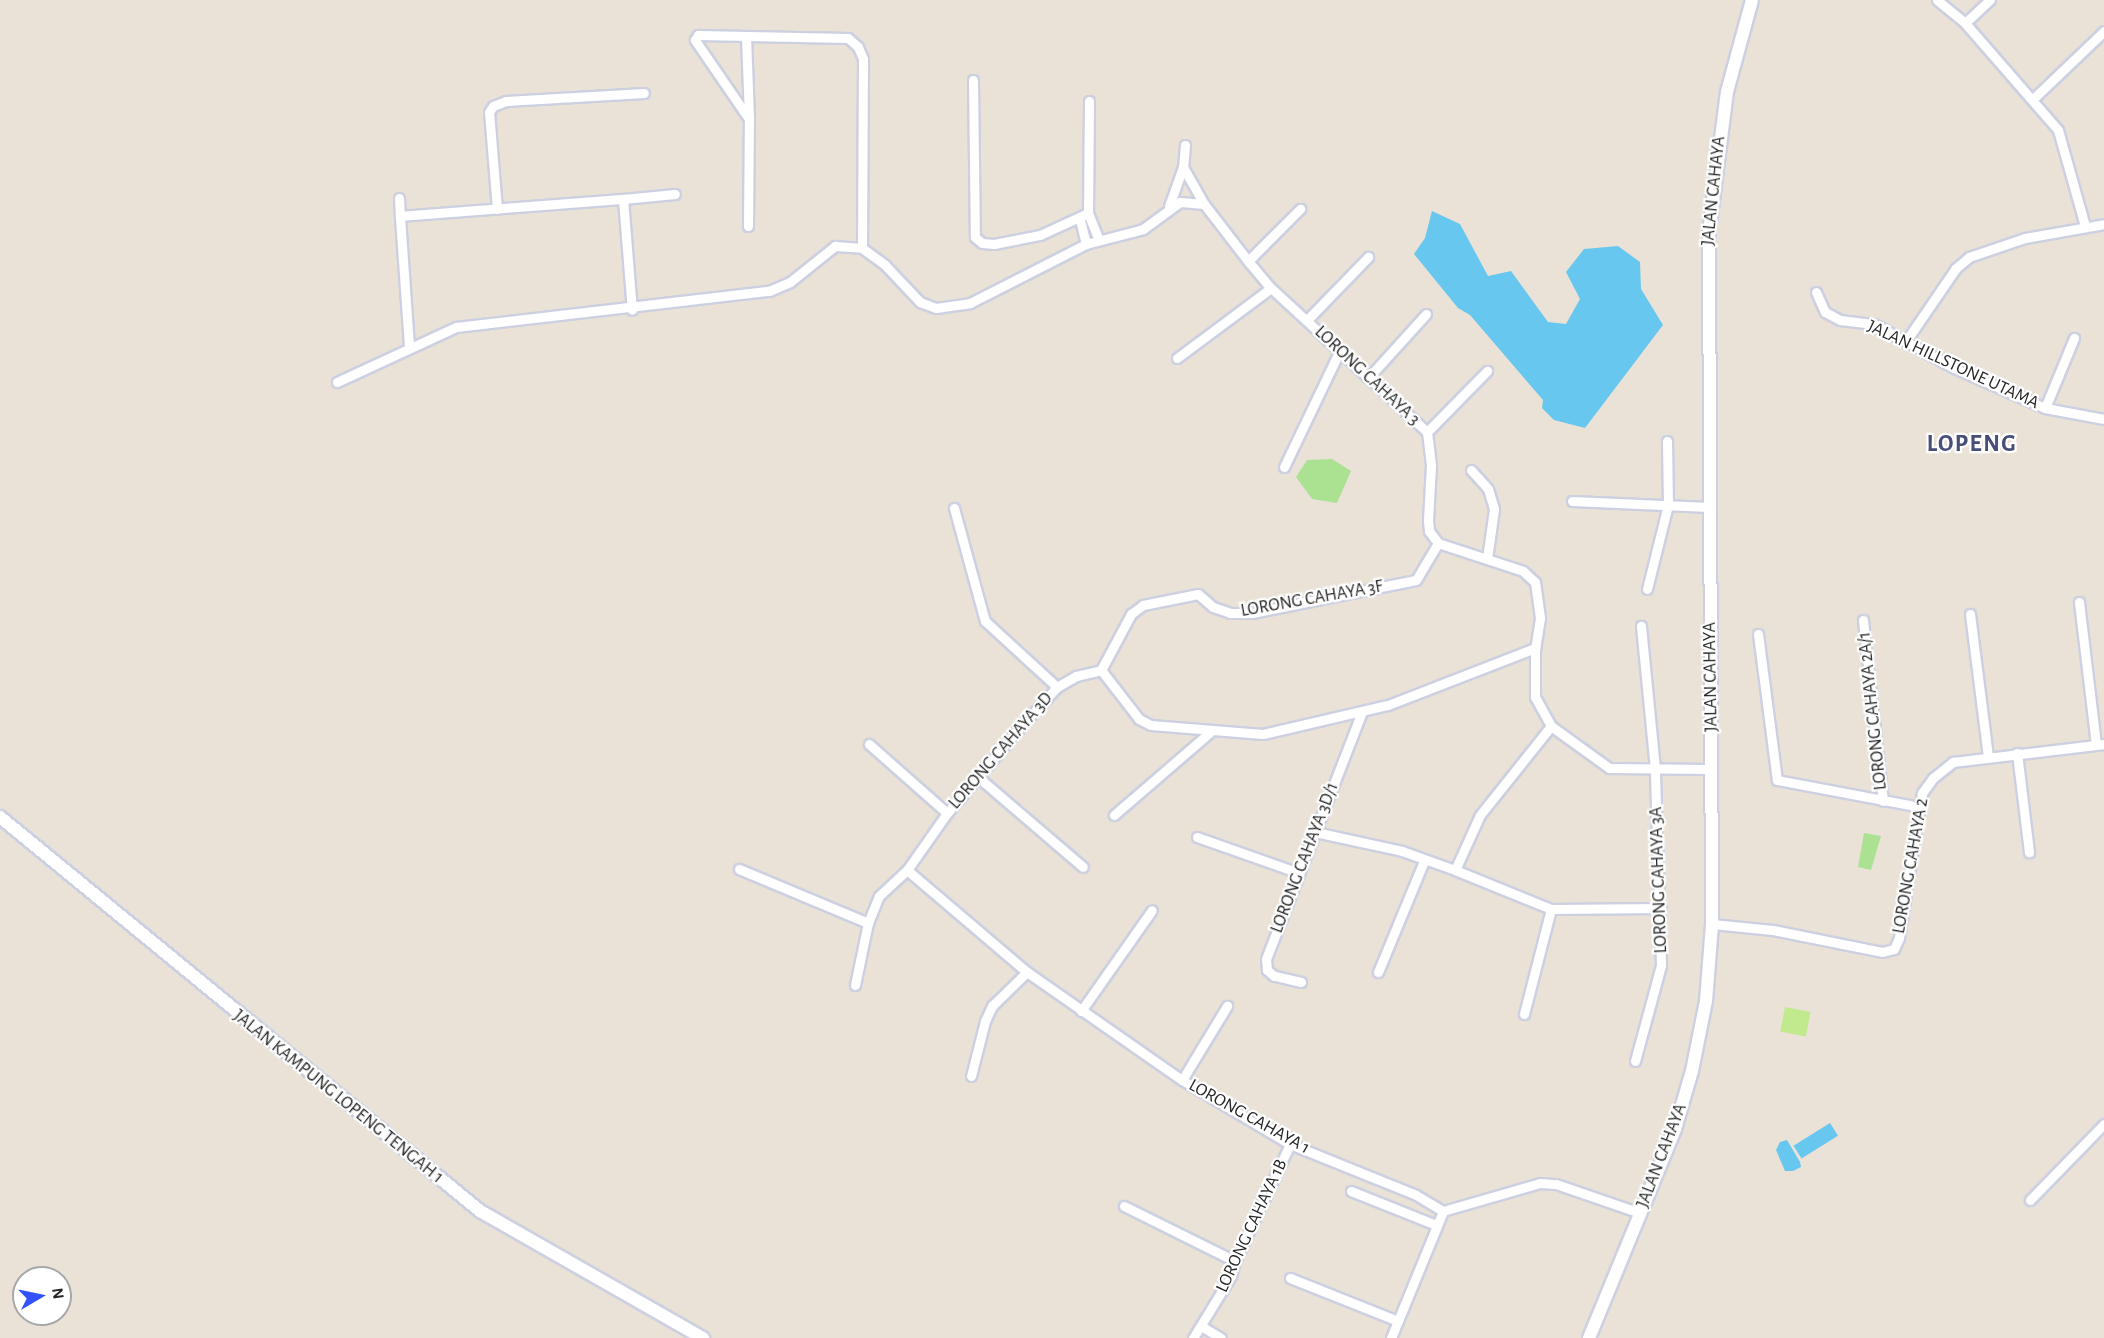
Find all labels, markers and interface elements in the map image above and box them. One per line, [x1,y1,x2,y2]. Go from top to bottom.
street label: JALAN CAHAYA [1698,135,1730,247]
street label: JALAN HILLSTONE UTAMA [1864,316,2042,414]
street label: LORONG CAHAYA 3 [1310,322,1424,430]
district label: LOPENG [1927,431,2017,459]
street label: LORONG CAHAYA 3F [1239,576,1385,622]
street label: JALAN CAHAYA [1699,622,1723,732]
street label: LORONG CAHAYA 2A/1 [1854,631,1892,791]
street label: LORONG CAHAYA 3D [944,688,1058,814]
street label: LORONG CAHAYA 3D/1 [1266,780,1344,936]
street label: LORONG CAHAYA 2 [1888,797,1934,935]
street label: LORONG CAHAYA 3A [1646,806,1672,954]
street label: JALAN KAMPUNG LOPENG TENGAH 1 [229,1005,447,1189]
street label: LORONG CAHAYA 1 [1185,1075,1313,1159]
street label: JALAN CAHAYA [1632,1101,1692,1211]
street label: LORONG CAHAYA 1B [1212,1156,1292,1296]
north arrow [12,1266,72,1326]
text: N [49,1287,67,1300]

